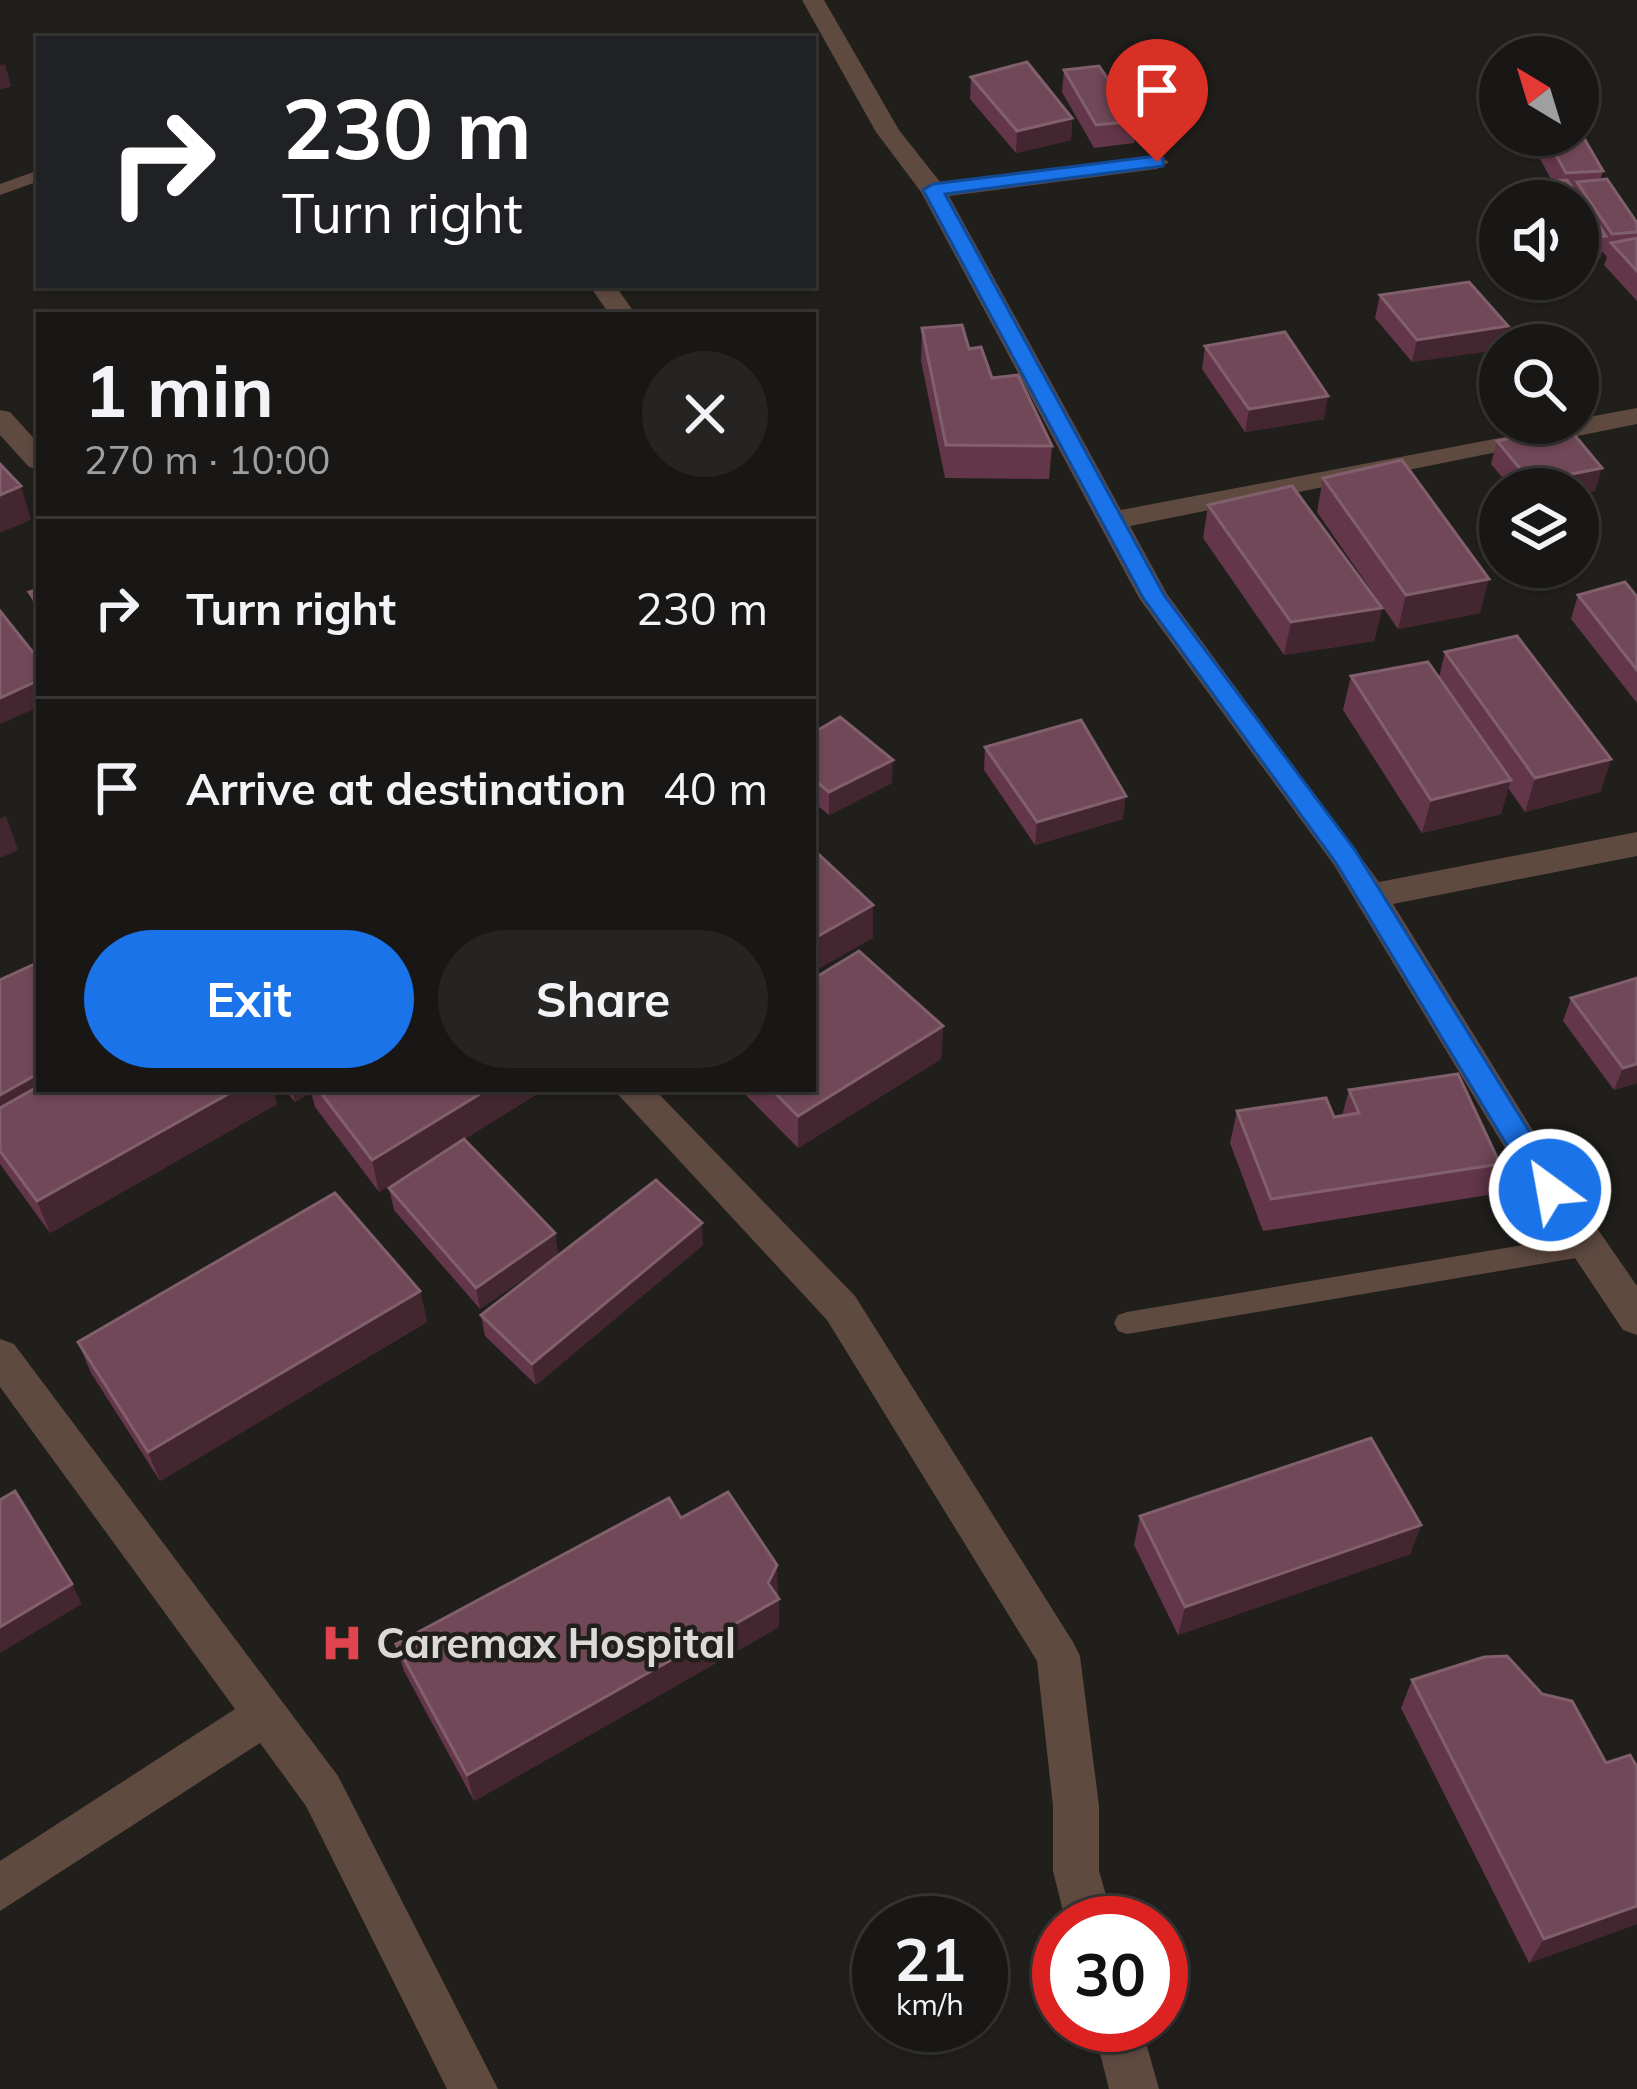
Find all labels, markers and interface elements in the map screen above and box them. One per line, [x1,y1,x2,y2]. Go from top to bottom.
north arrow [1479,36,1599,156]
map controls [1479,36,1599,588]
pin [1106,39,1208,162]
icon: arrive [1124,57,1190,123]
text: 230 m [282,75,532,180]
icon: right [84,84,240,240]
text: Turn right [282,179,523,247]
button: sound [1479,180,1599,300]
button: search [1479,324,1599,444]
text: 1 min [84,345,274,435]
button: close [642,351,768,477]
text: 270 m · 10:00 [84,435,330,484]
button: layers [1479,468,1599,588]
icon: right [84,575,150,641]
text: Turn right [186,580,396,636]
text: 230 m [636,580,768,636]
icon: arrive [84,755,150,821]
text: Arrive at destination [186,760,626,816]
text: 40 m [663,760,768,816]
button: Exit [84,930,414,1068]
button: Share [438,930,768,1068]
position arrow [1487,1127,1613,1253]
place label: Caremax Hospital [376,1616,736,1669]
hospital icon: Caremax Hospital [319,1620,365,1666]
speed limit sign: 30 [1032,1896,1188,2052]
text: 21 [894,1921,966,1996]
text: km/h [896,1985,964,2023]

